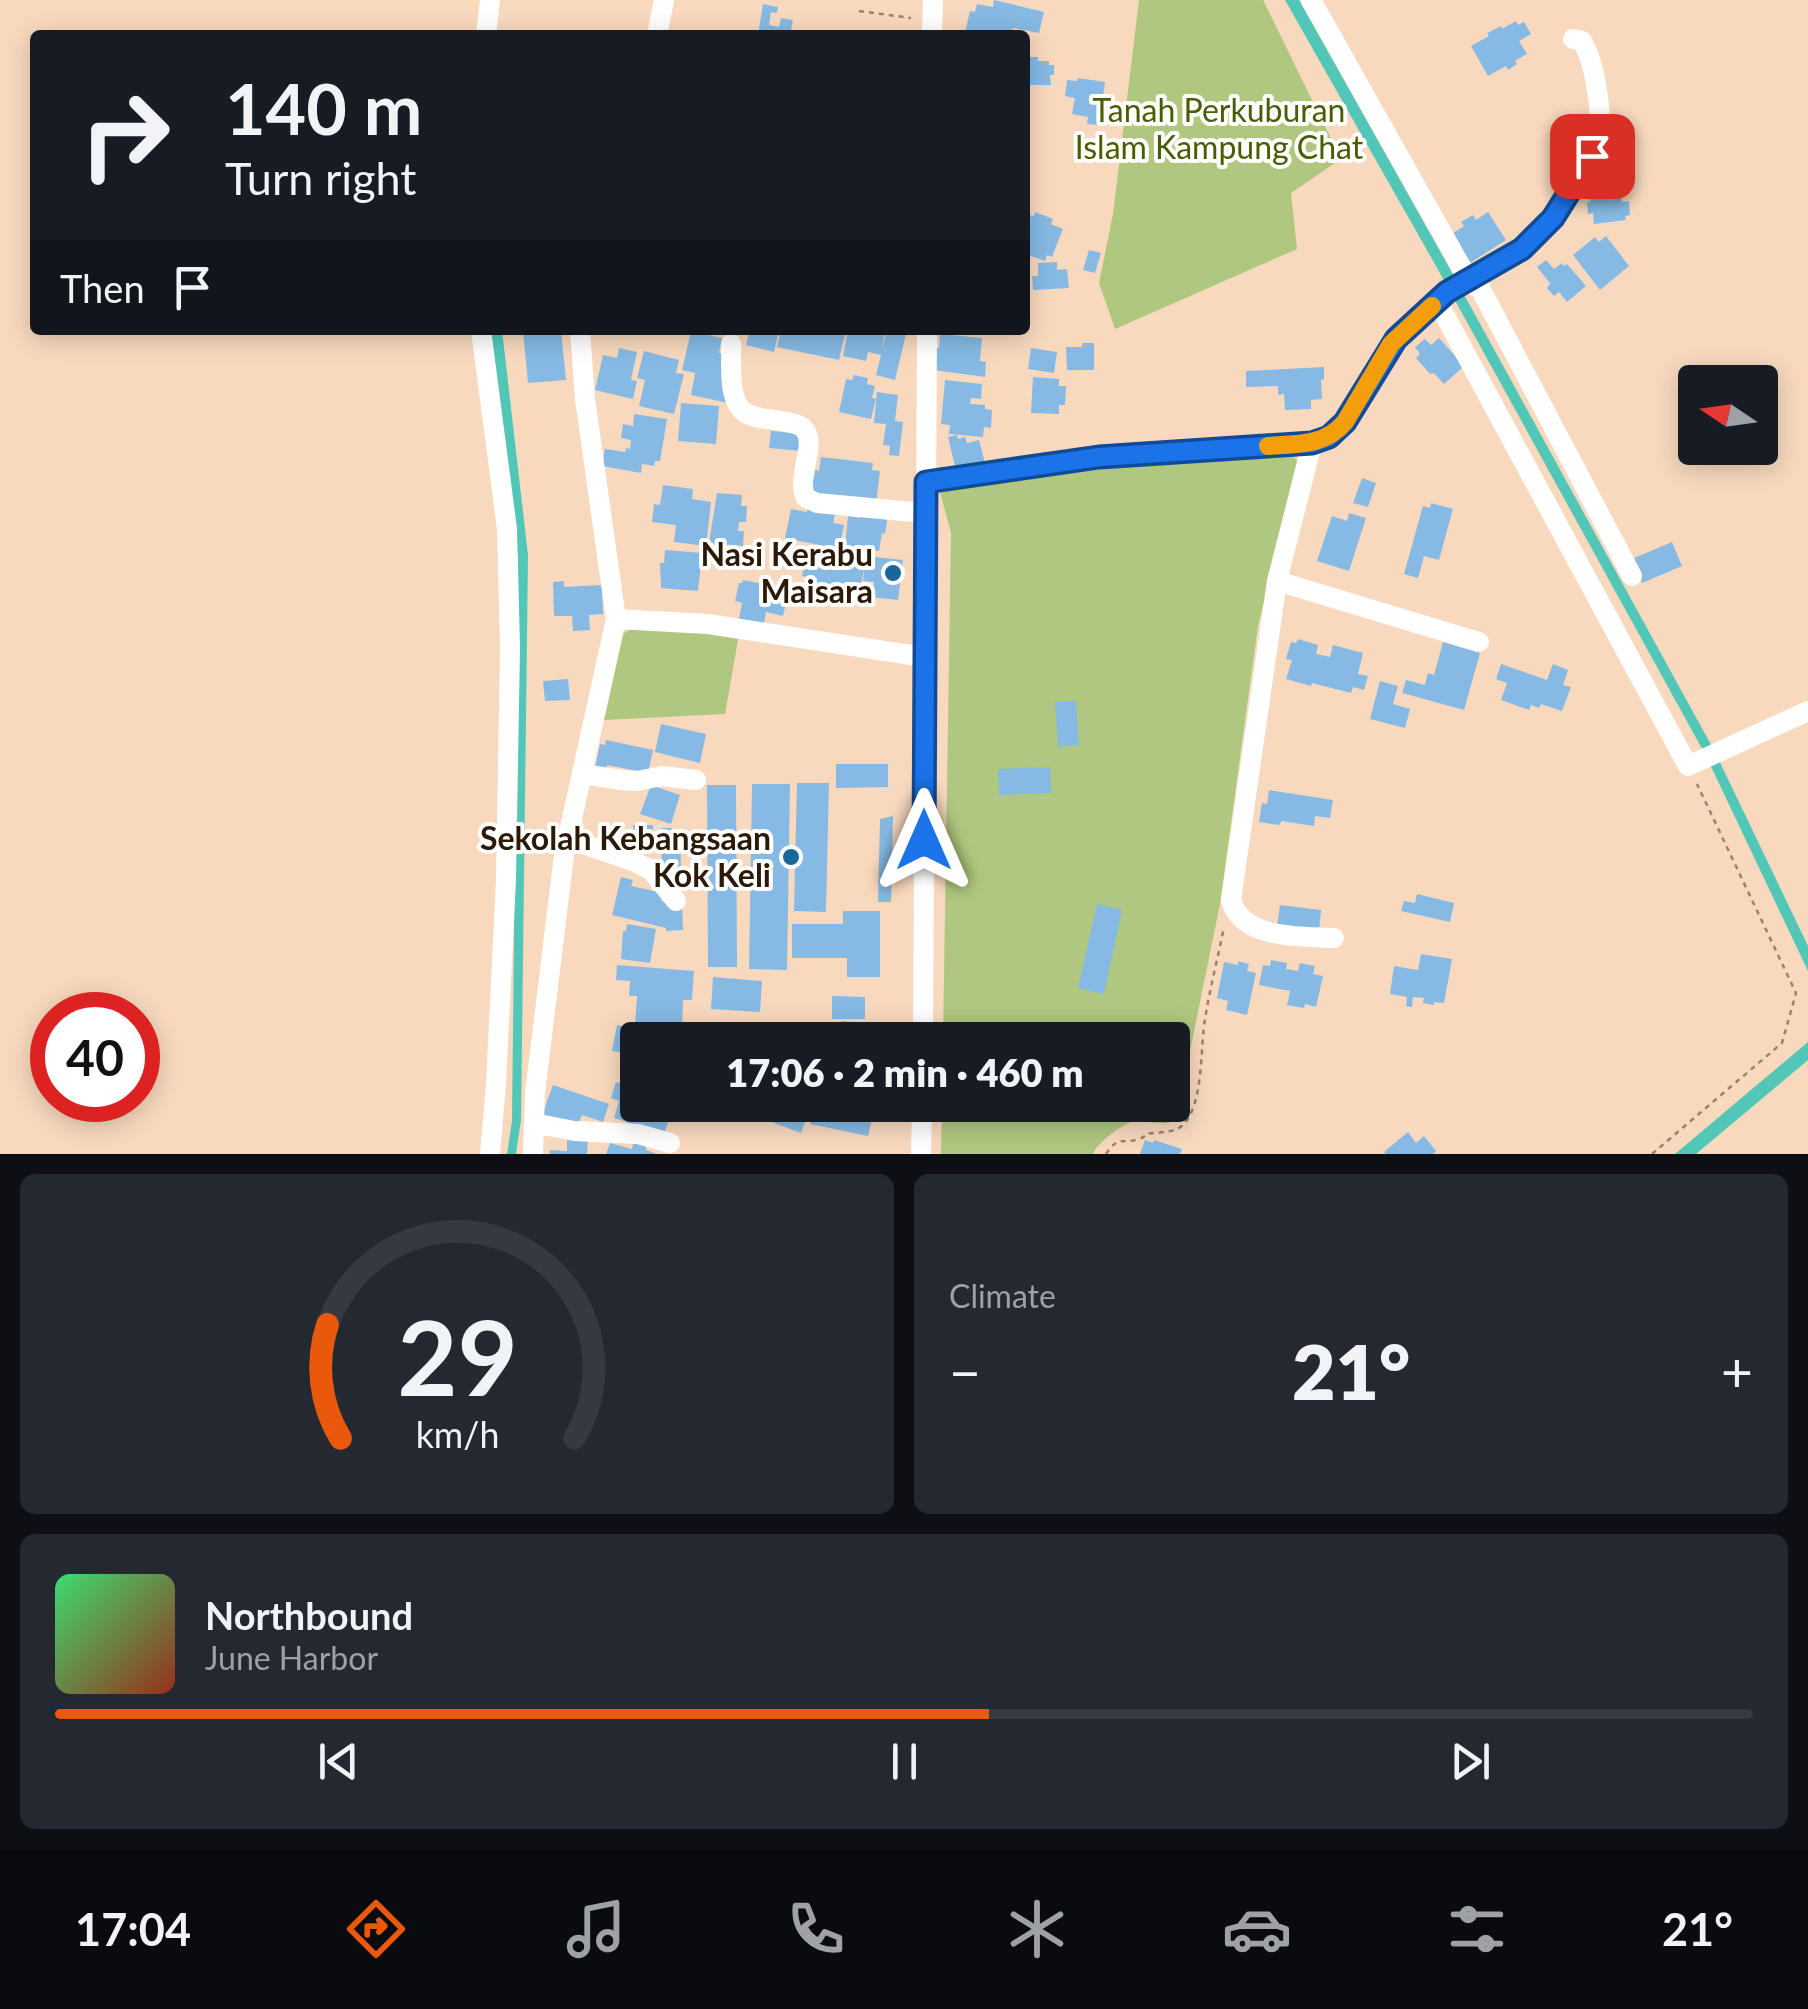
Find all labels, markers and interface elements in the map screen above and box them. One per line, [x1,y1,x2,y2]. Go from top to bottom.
text: 140 m [225,66,422,150]
icon: right [60,70,190,200]
park label: Tanah Perkuburan Islam Kampung Chat [1075,90,1364,166]
pin [1550,114,1635,199]
icon: arrive [1565,129,1620,184]
text: Turn right [225,151,416,205]
icon: arrive [165,260,220,315]
text: Then [60,265,145,311]
north arrow [1678,365,1778,465]
map controls [1678,365,1778,465]
place label: Nasi Kerabu Maisara [701,534,873,610]
marker: Nasi Kerabu Maisara [882,562,904,584]
position arrow [872,788,976,892]
place label: Sekolah Kebangsaan Kok Keli [480,818,771,894]
marker: Sekolah Kebangsaan Kok Keli [780,846,802,868]
speed limit sign: 40 [30,992,160,1122]
text: 17:06 · 2 min · 460 m [726,1049,1084,1095]
text: Climate [949,1276,1056,1315]
text: 29 [397,1293,517,1418]
text: 21° [1292,1326,1410,1416]
text: − [949,1338,981,1404]
text: + [1721,1338,1753,1404]
text: km/h [415,1413,499,1456]
text: Northbound [205,1592,413,1638]
text: June Harbor [205,1638,378,1677]
icon: previous [311,1734,366,1789]
icon: pause [877,1734,932,1789]
icon: next [1443,1734,1498,1789]
icon: directions [341,1894,411,1964]
icon: music [561,1894,631,1964]
icon: phone [781,1894,851,1964]
icon: climate [1002,1894,1072,1964]
icon: car [1222,1894,1292,1964]
icon: filters [1442,1894,1512,1964]
text: 17:04 [75,1902,191,1956]
text: 21° [1662,1902,1733,1956]

